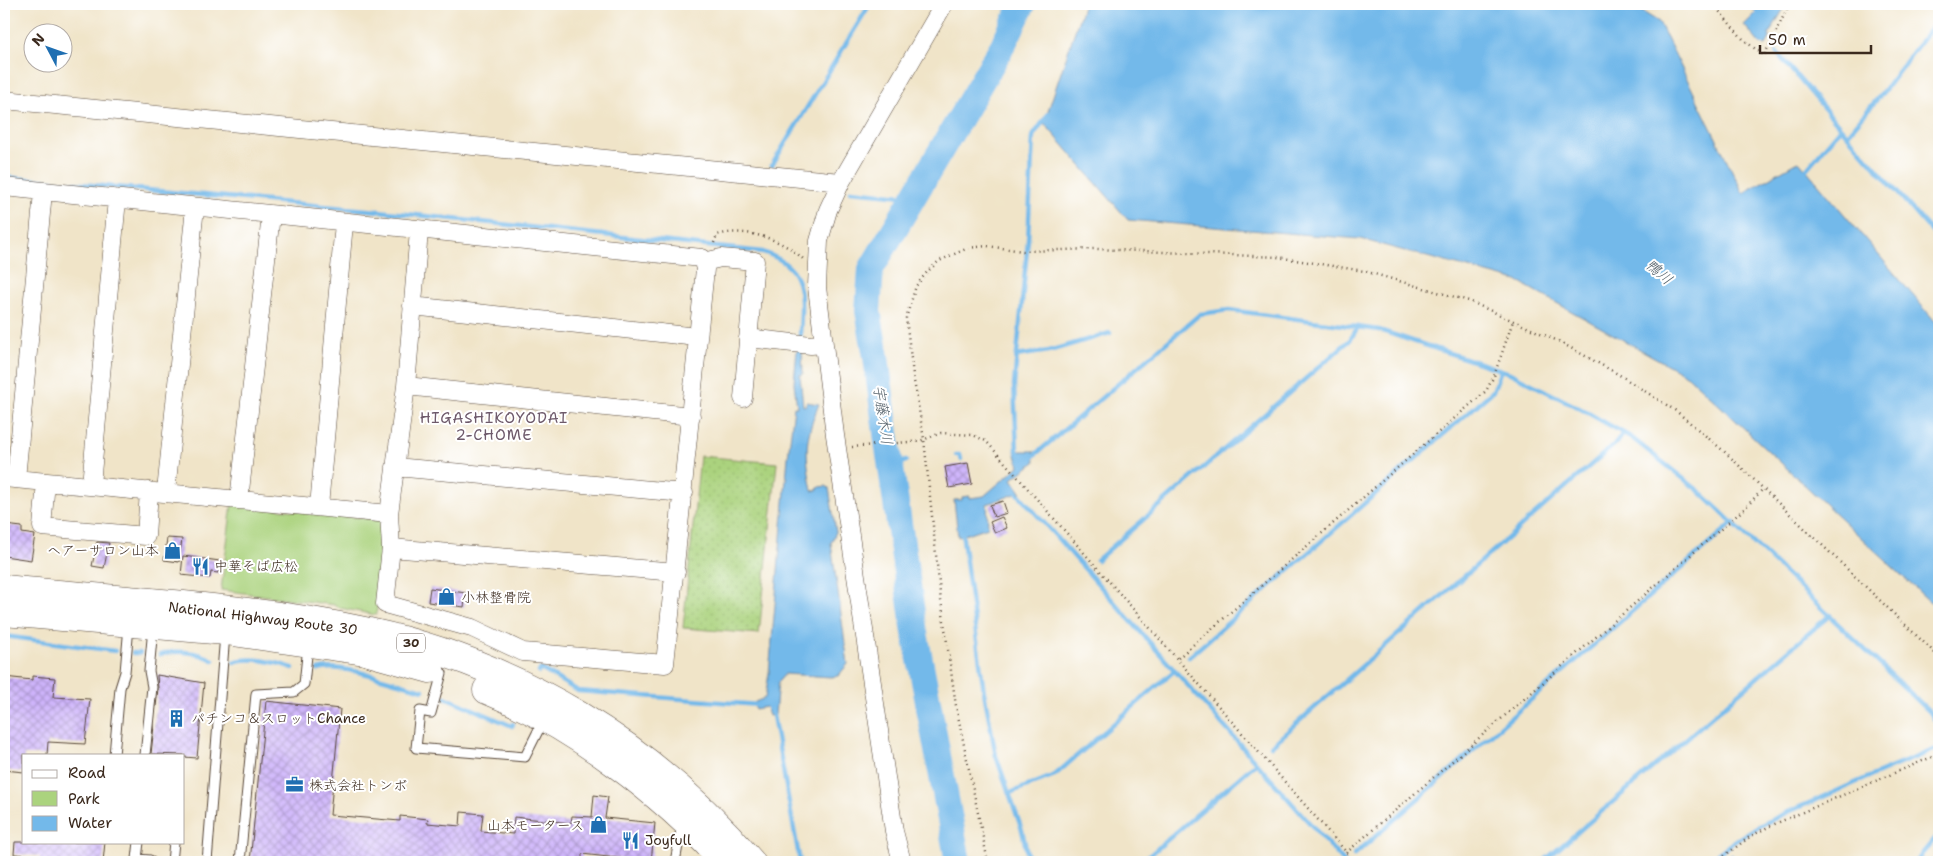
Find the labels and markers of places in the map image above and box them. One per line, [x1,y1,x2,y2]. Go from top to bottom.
shop icon: ヘアーサロン山本 [163,540,183,560]
place label: ヘアーサロン山本 [47,541,159,559]
restaurant icon: 中華そば広松 [190,556,210,576]
place label: 中華そば広松 [214,557,298,575]
shop icon: 小林整骨院 [437,587,457,607]
place label: 小林整骨院 [461,588,531,606]
building icon: パチンコ＆スロットChance [167,708,187,728]
place label: パチンコ＆スロットChance [191,709,366,727]
office icon: 株式会社トンボ [285,775,305,795]
place label: 株式会社トンボ [309,776,407,794]
shop icon: 山本モータース [588,815,608,835]
place label: 山本モータース [487,816,584,834]
restaurant icon: Joyfull [621,830,641,850]
place label: Joyfull [645,831,692,849]

